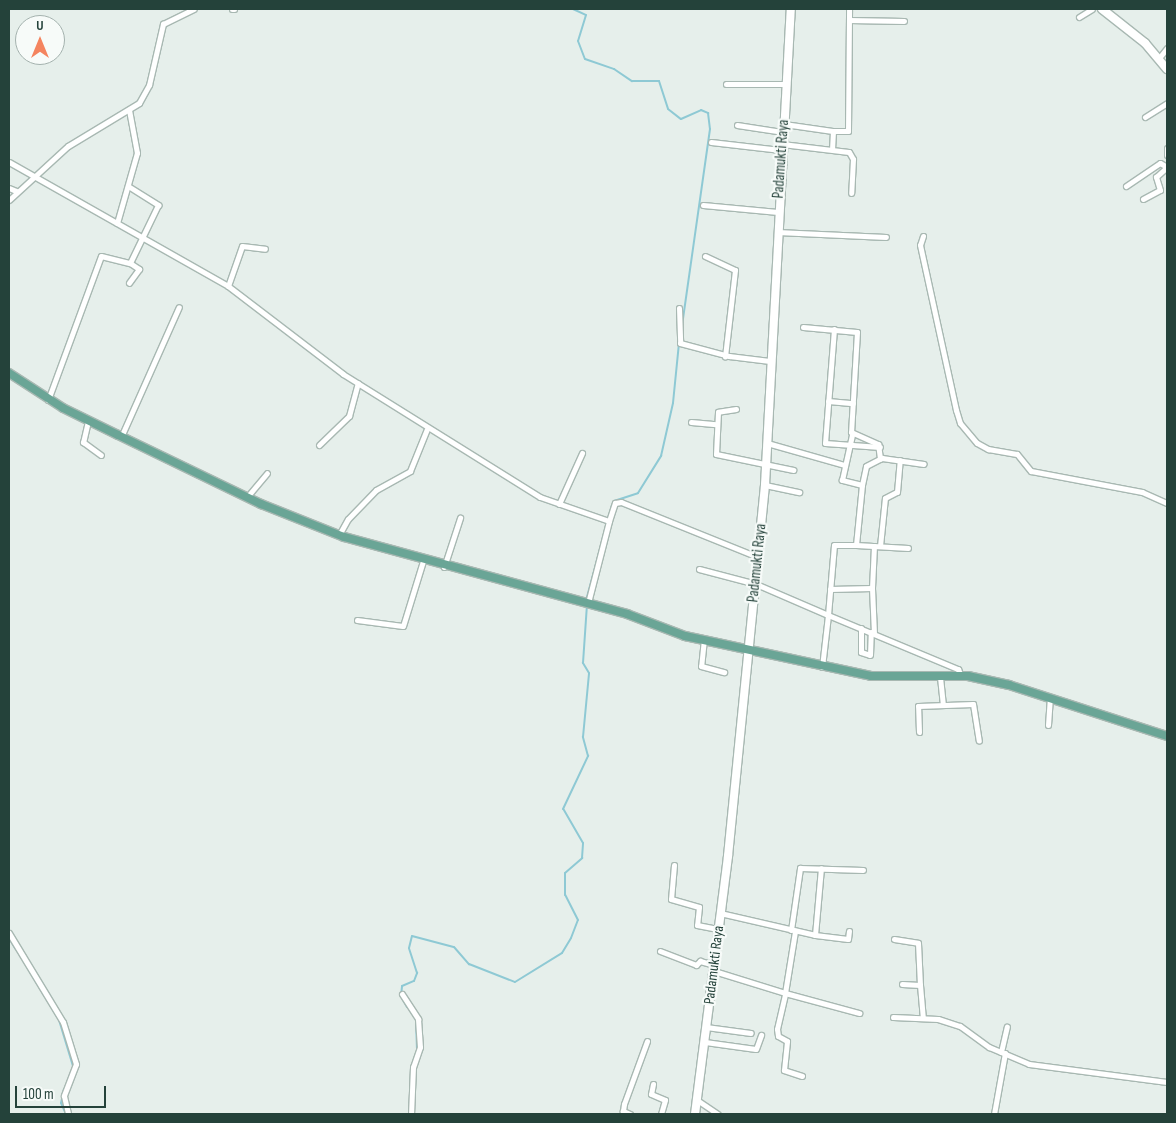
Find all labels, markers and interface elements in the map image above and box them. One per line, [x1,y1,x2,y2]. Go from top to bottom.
north arrow [15,15,65,65]
text: U [36,17,44,34]
street label: Padamukti Raya [769,119,793,199]
street label: Padamukti Raya [744,523,770,603]
street label: Padamukti Raya [700,925,728,1005]
scale bar [18,1076,109,1108]
text: 100 m [23,1085,54,1104]

